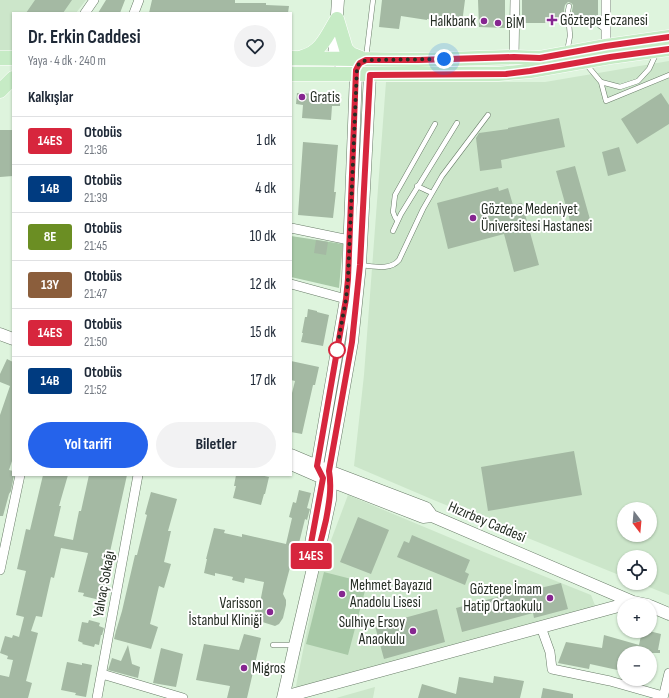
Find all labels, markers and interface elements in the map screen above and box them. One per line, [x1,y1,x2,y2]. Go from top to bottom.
place label: Göztepe Eczanesi [560,11,648,30]
place label: Halkbank [430,12,476,31]
place label: BİM [506,14,525,33]
marker: Göztepe Eczanesi [547,15,557,25]
marker: Halkbank [479,16,489,26]
marker: BİM [493,18,503,28]
button: heart [234,25,276,67]
text: Dr. Erkin Caddesi [28,26,141,49]
your location [434,49,454,69]
text: Yaya · 4 dk · 240 m [28,53,106,69]
text: Kalkışlar [28,88,73,107]
place label: Gratis [310,88,340,107]
marker: Gratis [297,92,307,102]
text: Otobüs [84,123,122,142]
text: 1 dk [256,131,276,150]
text: 14ES [38,132,62,149]
text: 21:36 [84,142,108,158]
text: Otobüs [84,171,122,190]
text: 4 dk [255,179,276,198]
text: 14B [41,180,59,197]
text: 21:39 [84,190,108,206]
place label: Göztepe Medeniyet Üniversitesi Hastanesi [481,200,593,236]
marker: Göztepe Medeniyet Üniversitesi Hastanesi [468,213,478,223]
text: Otobüs [84,219,122,238]
text: 10 dk [250,227,276,246]
text: 8E [44,228,56,245]
text: 21:45 [84,238,107,254]
text: Otobüs [84,267,122,286]
text: 12 dk [250,275,276,294]
text: 13Y [41,276,59,293]
text: 21:47 [84,286,107,302]
text: Otobüs [84,315,122,334]
text: 15 dk [250,323,276,342]
text: 14ES [38,324,62,341]
text: 21:50 [84,334,107,350]
unlabelled marker [328,341,346,359]
text: Otobüs [84,363,122,382]
text: 17 dk [250,371,276,390]
text: 14B [41,372,59,389]
text: 21:52 [84,382,107,398]
button: Yol tarifi [28,422,148,468]
button: Biletler [156,422,276,468]
street label: Hızırbey Caddesi [445,497,529,547]
north arrow [617,502,657,542]
map controls [617,502,657,686]
line badge: 14ES [283,543,339,569]
text: 14ES [299,547,323,564]
street label: Yalvaç Sokağı [89,549,119,619]
button: locate [617,550,657,590]
place label: Mehmet Bayazıd Anadolu Lisesi [349,576,432,612]
place label: Göztepe İmam Hatip Ortaokulu [463,580,542,616]
marker: Mehmet Bayazıd Anadolu Lisesi [337,589,347,599]
marker: Göztepe İmam Hatip Ortaokulu [545,593,555,603]
place label: Varisson İstanbul Kliniği [189,594,262,630]
button: + [617,598,657,638]
marker: Varisson İstanbul Kliniği [265,607,275,617]
place label: Sulhiye Ersoy Anaokulu [339,613,405,649]
marker: Sulhiye Ersoy Anaokulu [408,626,418,636]
button: − [617,646,657,686]
place label: Migros [252,659,285,678]
marker: Migros [239,663,249,673]

